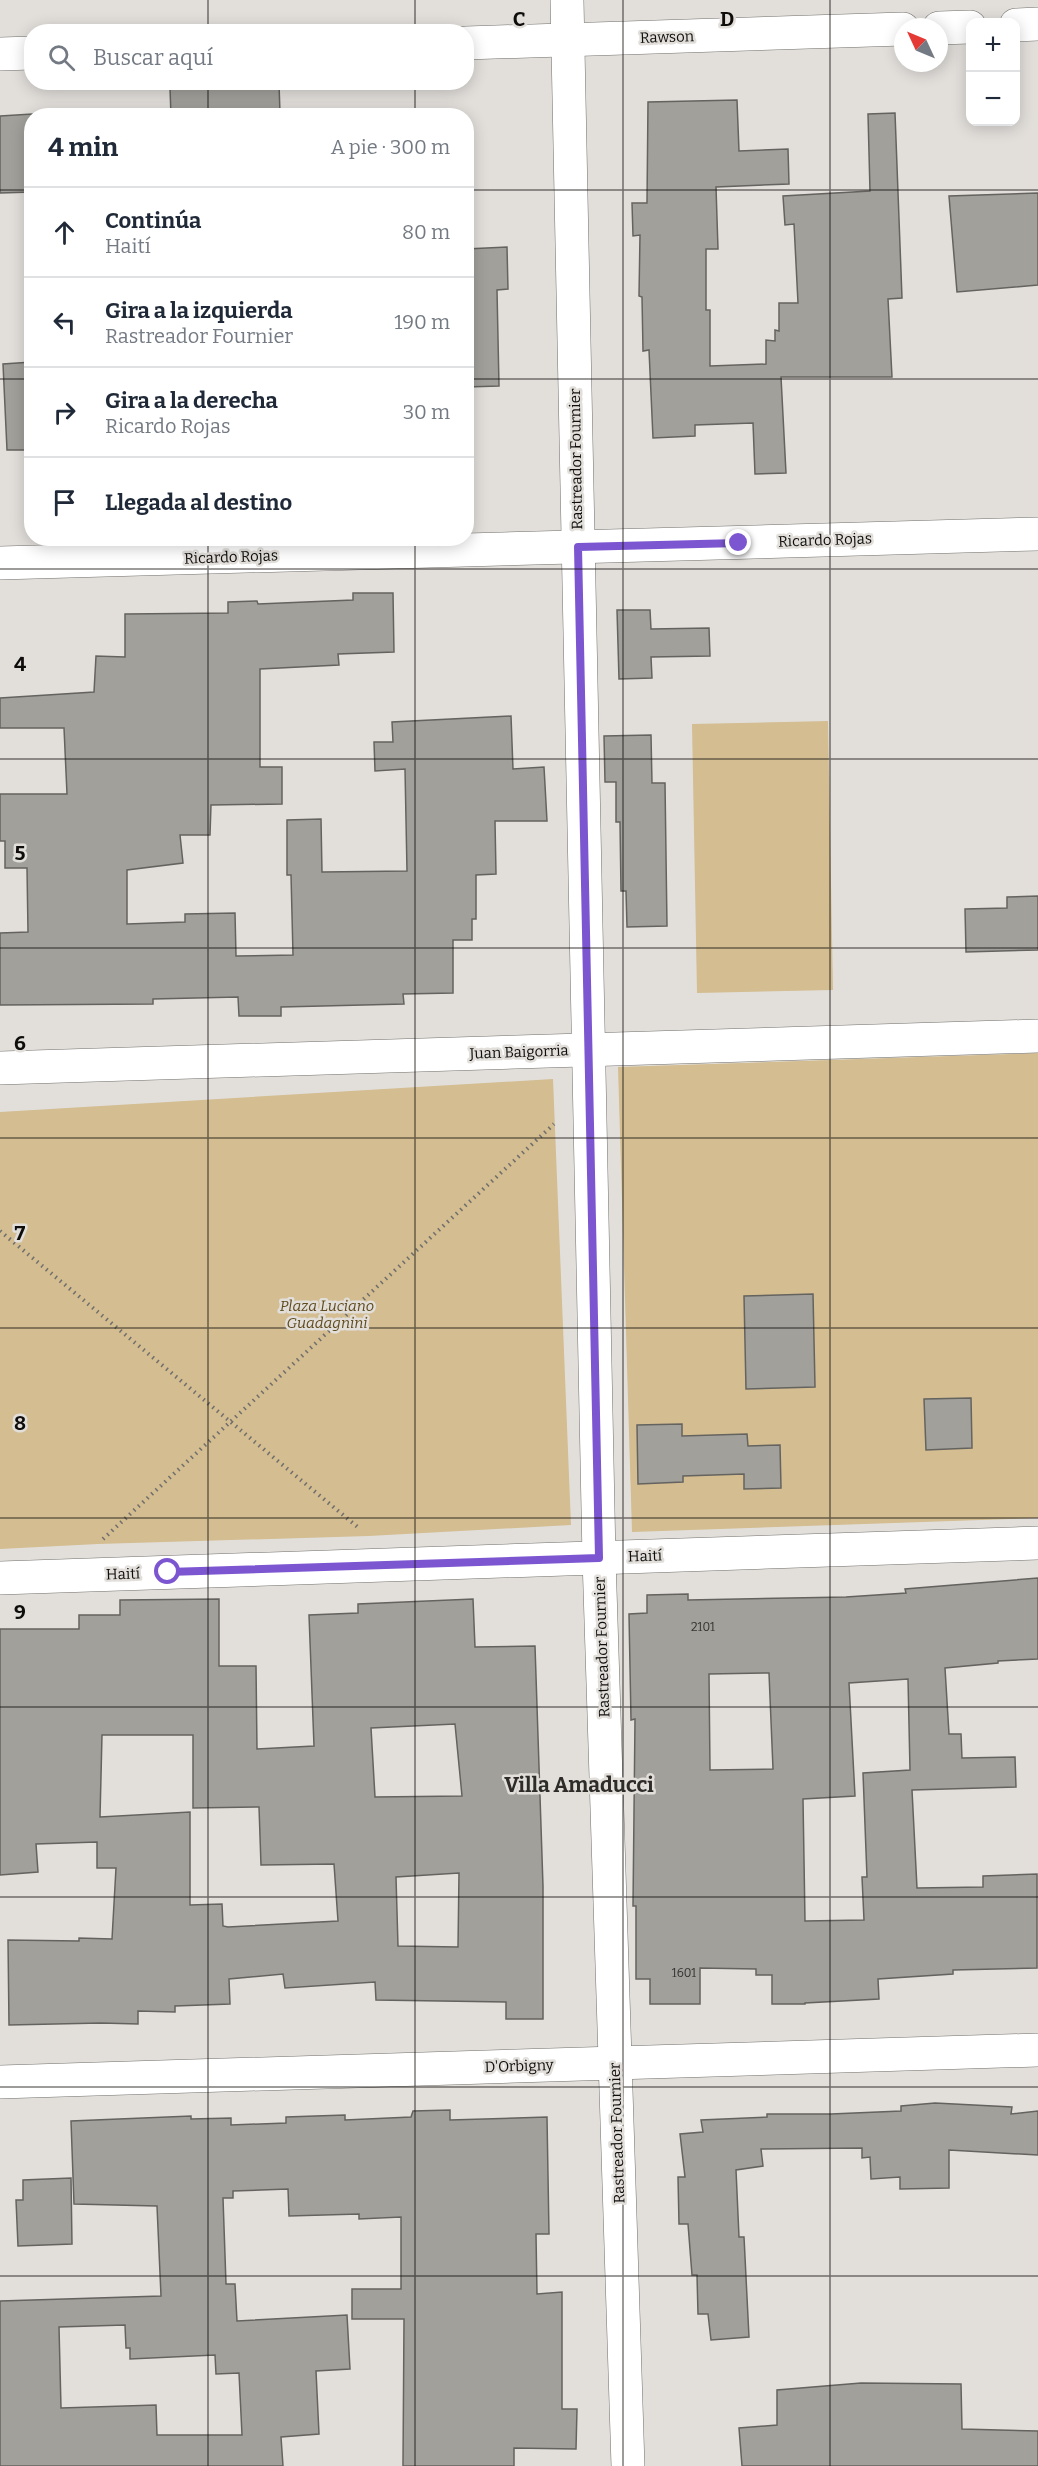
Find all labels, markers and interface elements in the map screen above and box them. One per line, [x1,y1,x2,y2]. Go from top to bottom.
text: C [513,7,525,31]
text: D [720,7,734,31]
north arrow [894,18,948,72]
map controls [966,18,1020,126]
button: + [966,18,1020,72]
search box [24,24,474,90]
street label: Rawson [640,27,695,47]
icon: search [45,41,78,74]
text: Buscar aquí [93,44,213,71]
button: − [966,72,1020,126]
text: 4 min [48,132,118,163]
text: A pie · 300 m [331,135,450,159]
text: Continúa [105,207,201,234]
icon: ahead [48,216,81,249]
text: 80 m [402,220,450,244]
text: Haití [105,234,151,258]
text: Gira a la izquierda [105,297,293,324]
icon: left [48,306,81,339]
text: 190 m [394,310,450,334]
text: Rastreador Fournier [105,324,293,348]
text: Gira a la derecha [105,387,278,414]
street label: Rastreador Fournier [566,388,586,530]
icon: right [48,396,81,429]
text: 30 m [403,400,450,424]
text: Ricardo Rojas [105,414,231,438]
icon: arrive [48,486,81,519]
text: Llegada al destino [105,489,292,516]
route end [725,529,751,555]
street label: Ricardo Rojas [778,529,872,551]
street label: Ricardo Rojas [184,546,278,568]
text: 4 [14,652,26,676]
text: 5 [15,841,26,865]
text: 6 [14,1031,26,1055]
street label: Juan Baigorria [468,1041,569,1063]
text: 7 [15,1221,26,1245]
park label: Plaza Luciano Guadagnini [280,1297,374,1332]
text: 8 [14,1411,26,1435]
street label: Haití [628,1546,663,1566]
route start [154,1558,180,1584]
street label: Haití [106,1564,141,1584]
street label: Rastreador Fournier [591,1576,613,1718]
text: 9 [14,1600,26,1624]
house number: 2101 [691,1620,715,1634]
district label: Villa Amaducci [504,1772,654,1798]
house number: 1601 [672,1966,696,1980]
street label: D'Orbigny [484,2056,554,2076]
street label: Rastreador Fournier [606,2062,628,2204]

